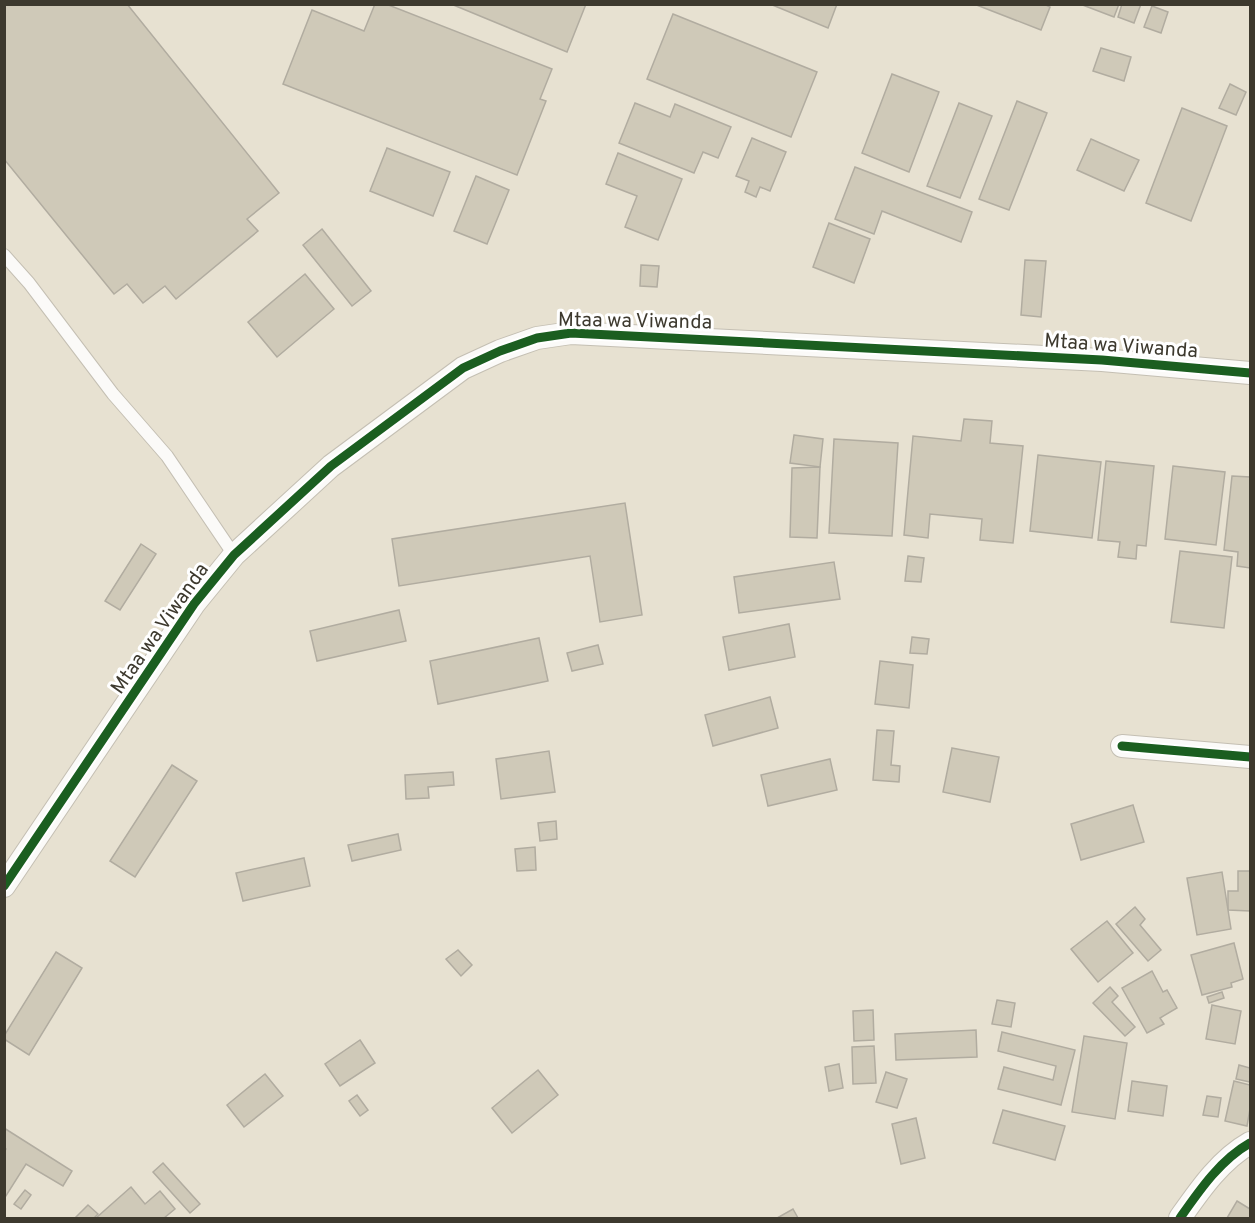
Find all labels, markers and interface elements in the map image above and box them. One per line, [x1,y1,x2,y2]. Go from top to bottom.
street label: Mtaa wa Viwanda [558,308,712,336]
street label: Mtaa wa Viwanda [1043,329,1199,365]
street label: Mtaa wa Viwanda [106,559,215,700]

